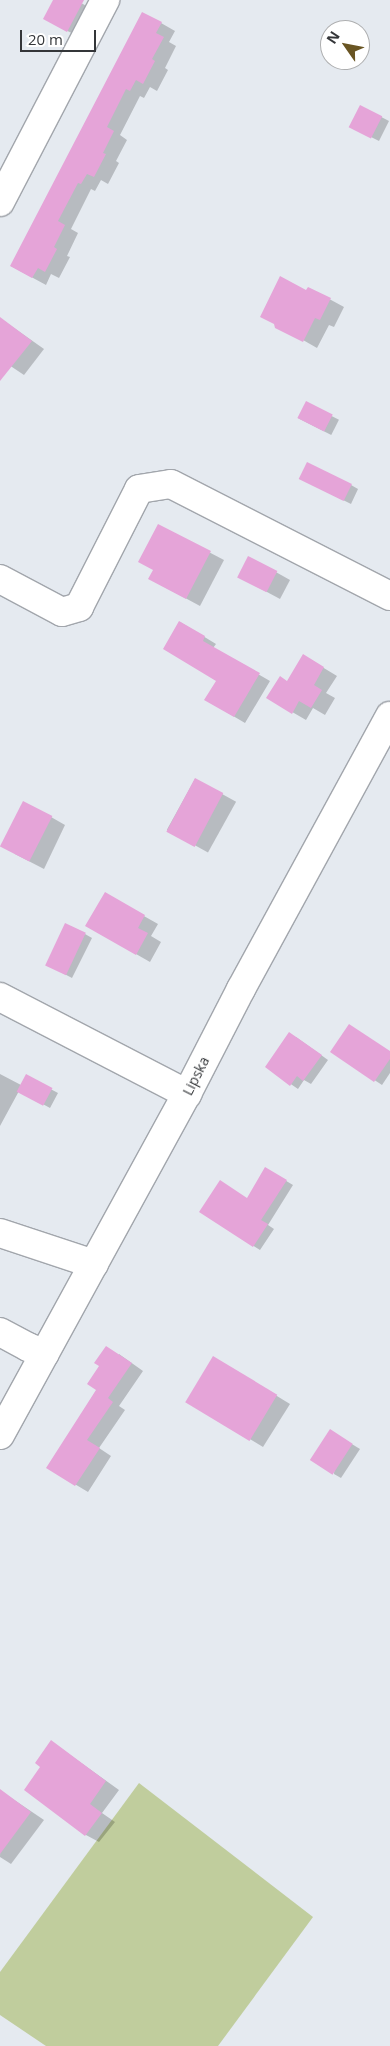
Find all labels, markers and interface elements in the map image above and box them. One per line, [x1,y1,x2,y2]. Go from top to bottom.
scale bar [22,20,99,52]
north arrow [320,20,370,70]
text: N [322,27,344,47]
text: 20 m [28,29,63,49]
street label: Lipska [179,1054,213,1098]

